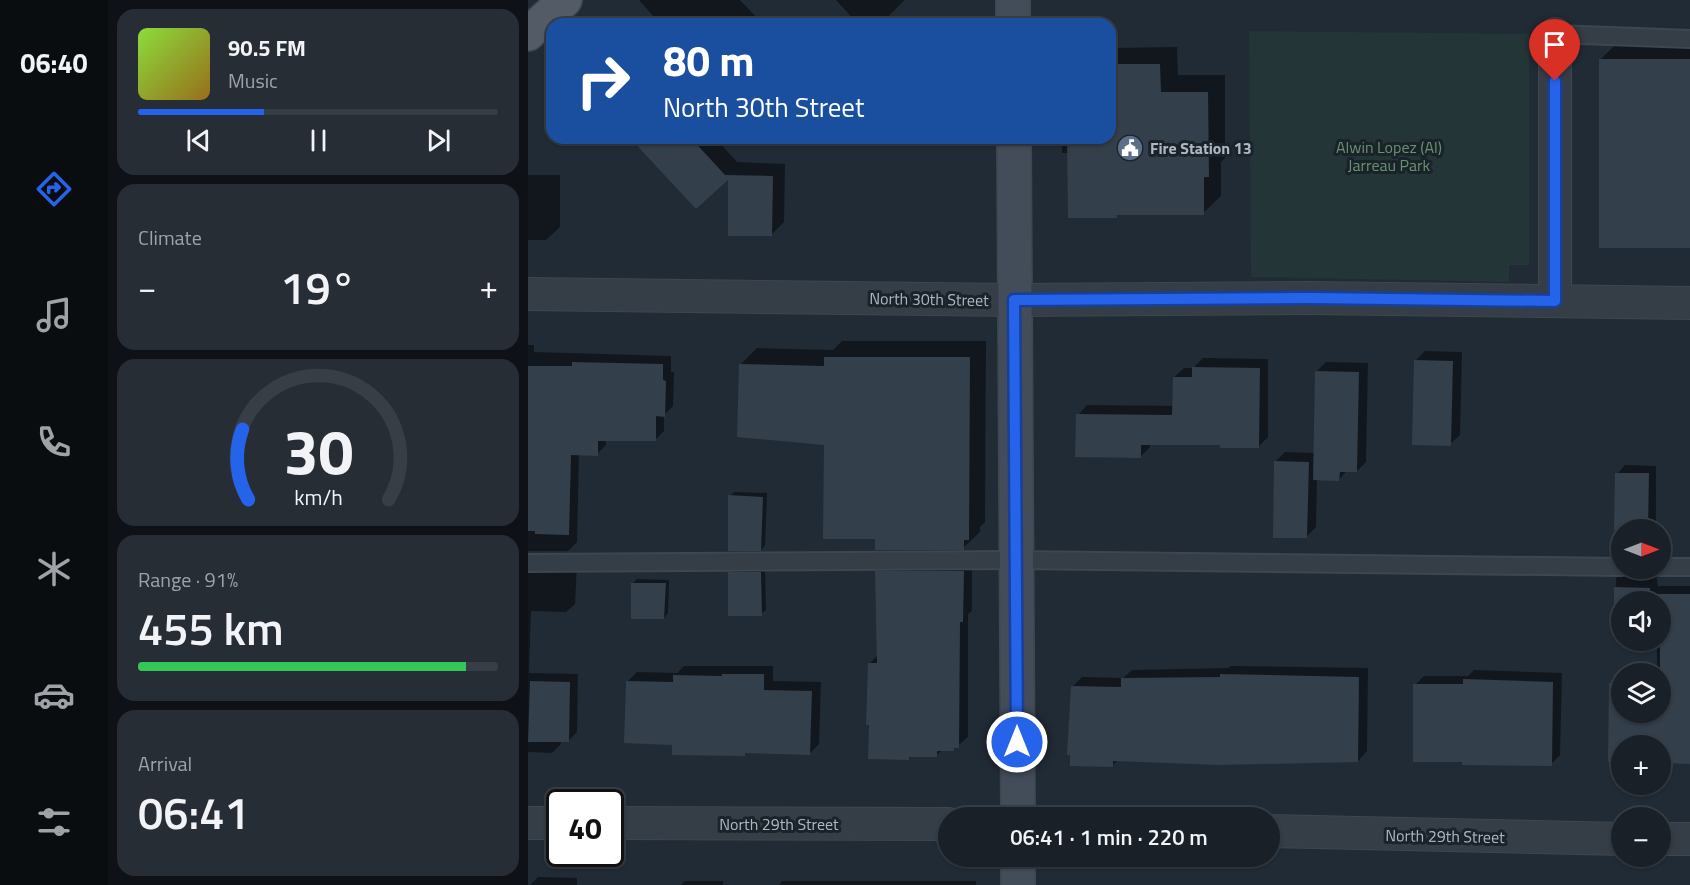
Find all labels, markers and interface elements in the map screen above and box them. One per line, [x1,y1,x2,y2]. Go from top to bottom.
pin [1529,19,1580,81]
text: 80 m [663,28,755,92]
icon: arrive [1538,28,1571,61]
text: 90.5 FM [228,31,306,65]
text: 06:40 [20,42,88,83]
icon: right [564,42,642,120]
text: Music [228,65,278,96]
text: North 30th Street [663,86,864,127]
icon: previous [182,124,215,157]
icon: pause [302,124,335,157]
icon: next [422,124,455,157]
public building icon: Fire Station 13 [1115,133,1145,163]
park label: Alwin Lopez (Al) Jarreau Park [1336,135,1442,177]
place label: Fire Station 13 [1150,136,1252,160]
icon: directions [33,168,75,210]
text: Climate [138,222,202,253]
text: 19° [280,253,356,321]
text: − [138,262,156,312]
text: + [480,262,498,312]
street label: North 30th Street [869,286,989,312]
icon: music [33,294,75,336]
text: 30 [283,403,353,498]
icon: phone [33,421,75,463]
text: km/h [294,481,342,513]
north arrow [1611,519,1671,579]
map controls [1611,519,1671,867]
icon: climate [33,548,75,590]
text: Range · 91% [138,564,238,595]
button: sound [1611,591,1671,651]
text: 455 km [138,594,284,662]
button: layers [1611,663,1671,723]
icon: car [33,674,75,716]
position arrow [985,710,1049,774]
button: + [1611,735,1671,795]
text: Arrival [138,748,192,779]
text: 06:41 [138,778,250,846]
speed limit sign: 40 [546,789,624,867]
icon: filters [33,801,75,843]
button: − [1611,807,1671,867]
street label: North 29th Street [719,812,839,836]
text: 06:41 · 1 min · 220 m [1010,820,1208,854]
street label: North 29th Street [1385,823,1505,849]

